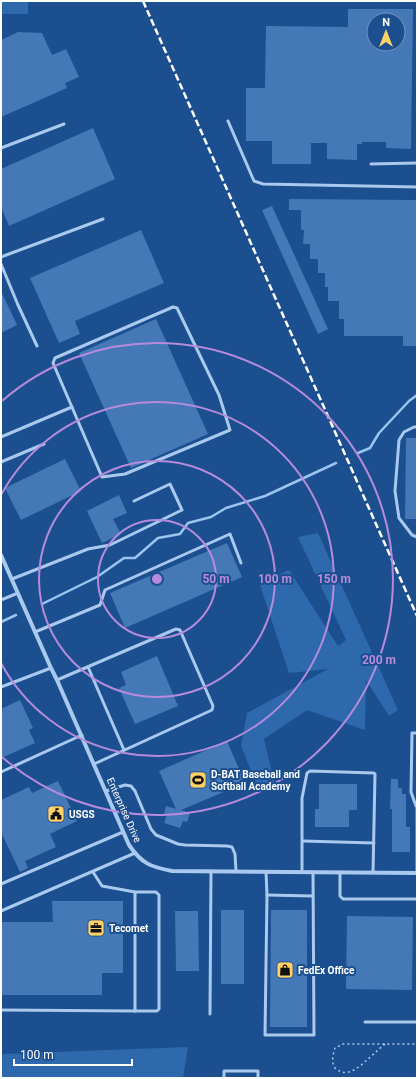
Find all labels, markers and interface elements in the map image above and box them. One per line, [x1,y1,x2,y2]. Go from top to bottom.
north arrow [366,12,406,52]
text: N [382,16,390,29]
centre of rings [150,572,164,586]
text: 50 m [202,572,230,586]
text: 100 m [258,572,292,586]
text: 150 m [317,572,351,586]
text: 200 m [362,653,396,667]
place label: D-BAT Baseball and Softball Academy [211,769,300,792]
sports icon: D-BAT Baseball and Softball Academy [188,770,208,790]
street label: Enterprise Drive [105,776,143,844]
public building icon: USGS [46,804,66,824]
place label: USGS [69,809,95,820]
office icon: Tecomet [86,918,106,938]
place label: Tecomet [109,923,149,934]
shop icon: FedEx Office [275,960,295,980]
place label: FedEx Office [298,965,355,976]
scale bar [14,1041,132,1067]
text: 100 m [20,1048,54,1062]

